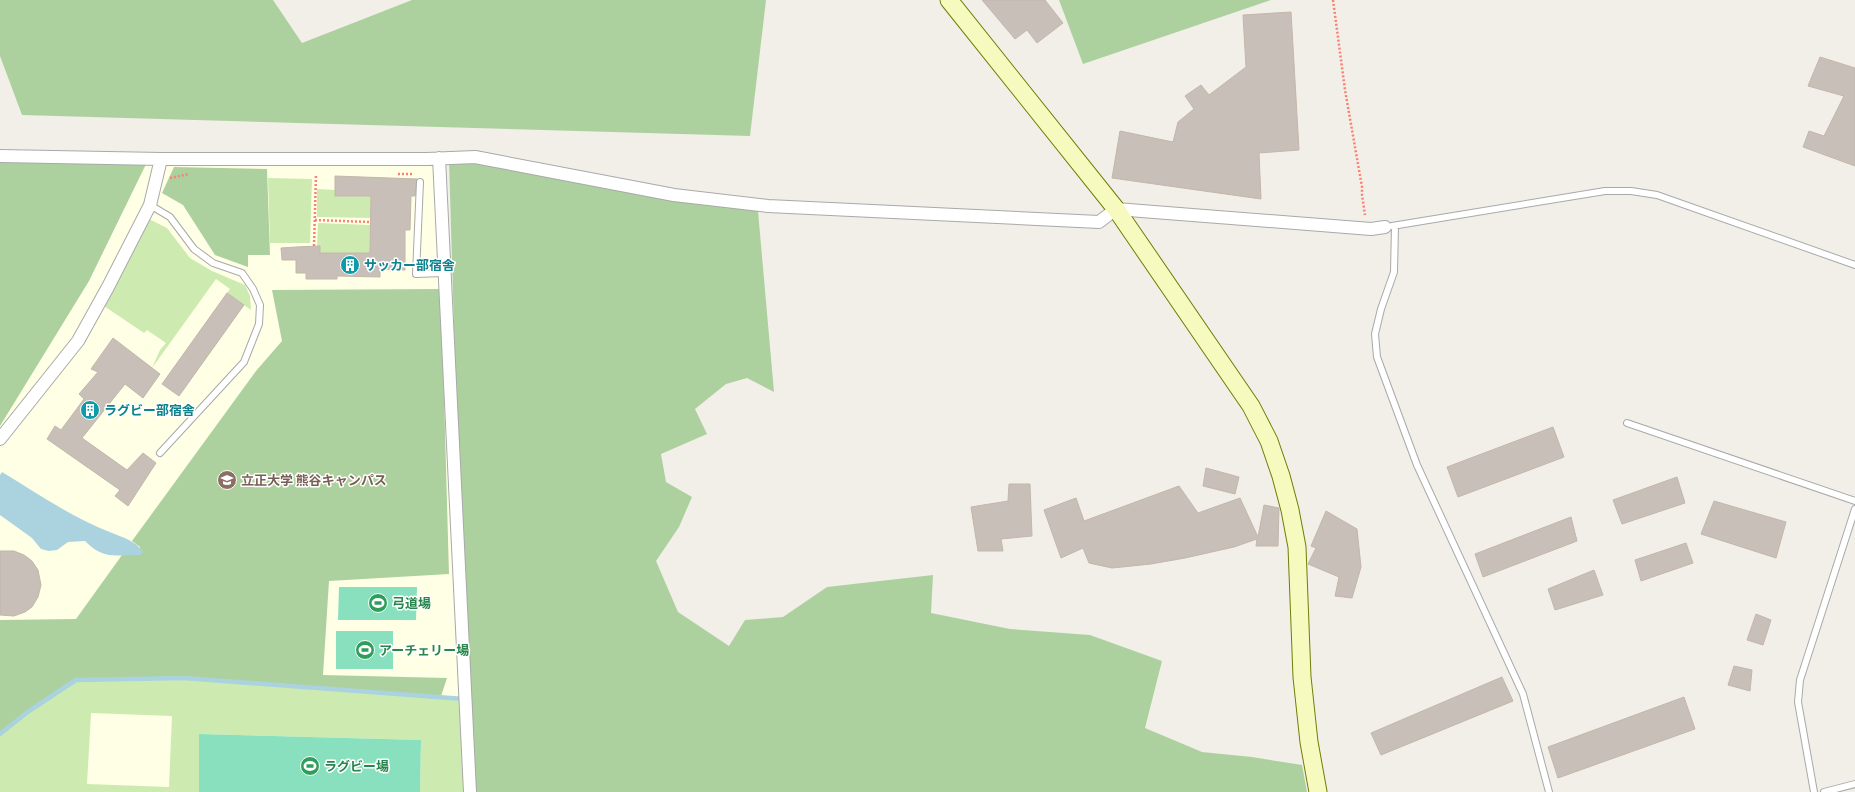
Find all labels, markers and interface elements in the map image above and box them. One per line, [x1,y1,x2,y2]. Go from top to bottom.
building icon: サッカー部宿舎 [339,254,361,276]
place label: サッカー部宿舎 [364,257,455,273]
building icon: ラグビー部宿舎 [79,399,101,421]
place label: ラグビー部宿舎 [104,402,195,418]
school or university icon: 立正大学 熊谷キャンパス [216,469,238,491]
place label: 立正大学 熊谷キャンパス [241,472,387,488]
sports icon: 弓道場 [367,592,389,614]
place label: 弓道場 [392,595,431,611]
sports icon: アーチェリー場 [354,639,376,661]
place label: アーチェリー場 [379,642,469,658]
sports icon: ラグビー場 [299,755,321,777]
place label: ラグビー場 [324,758,389,774]

